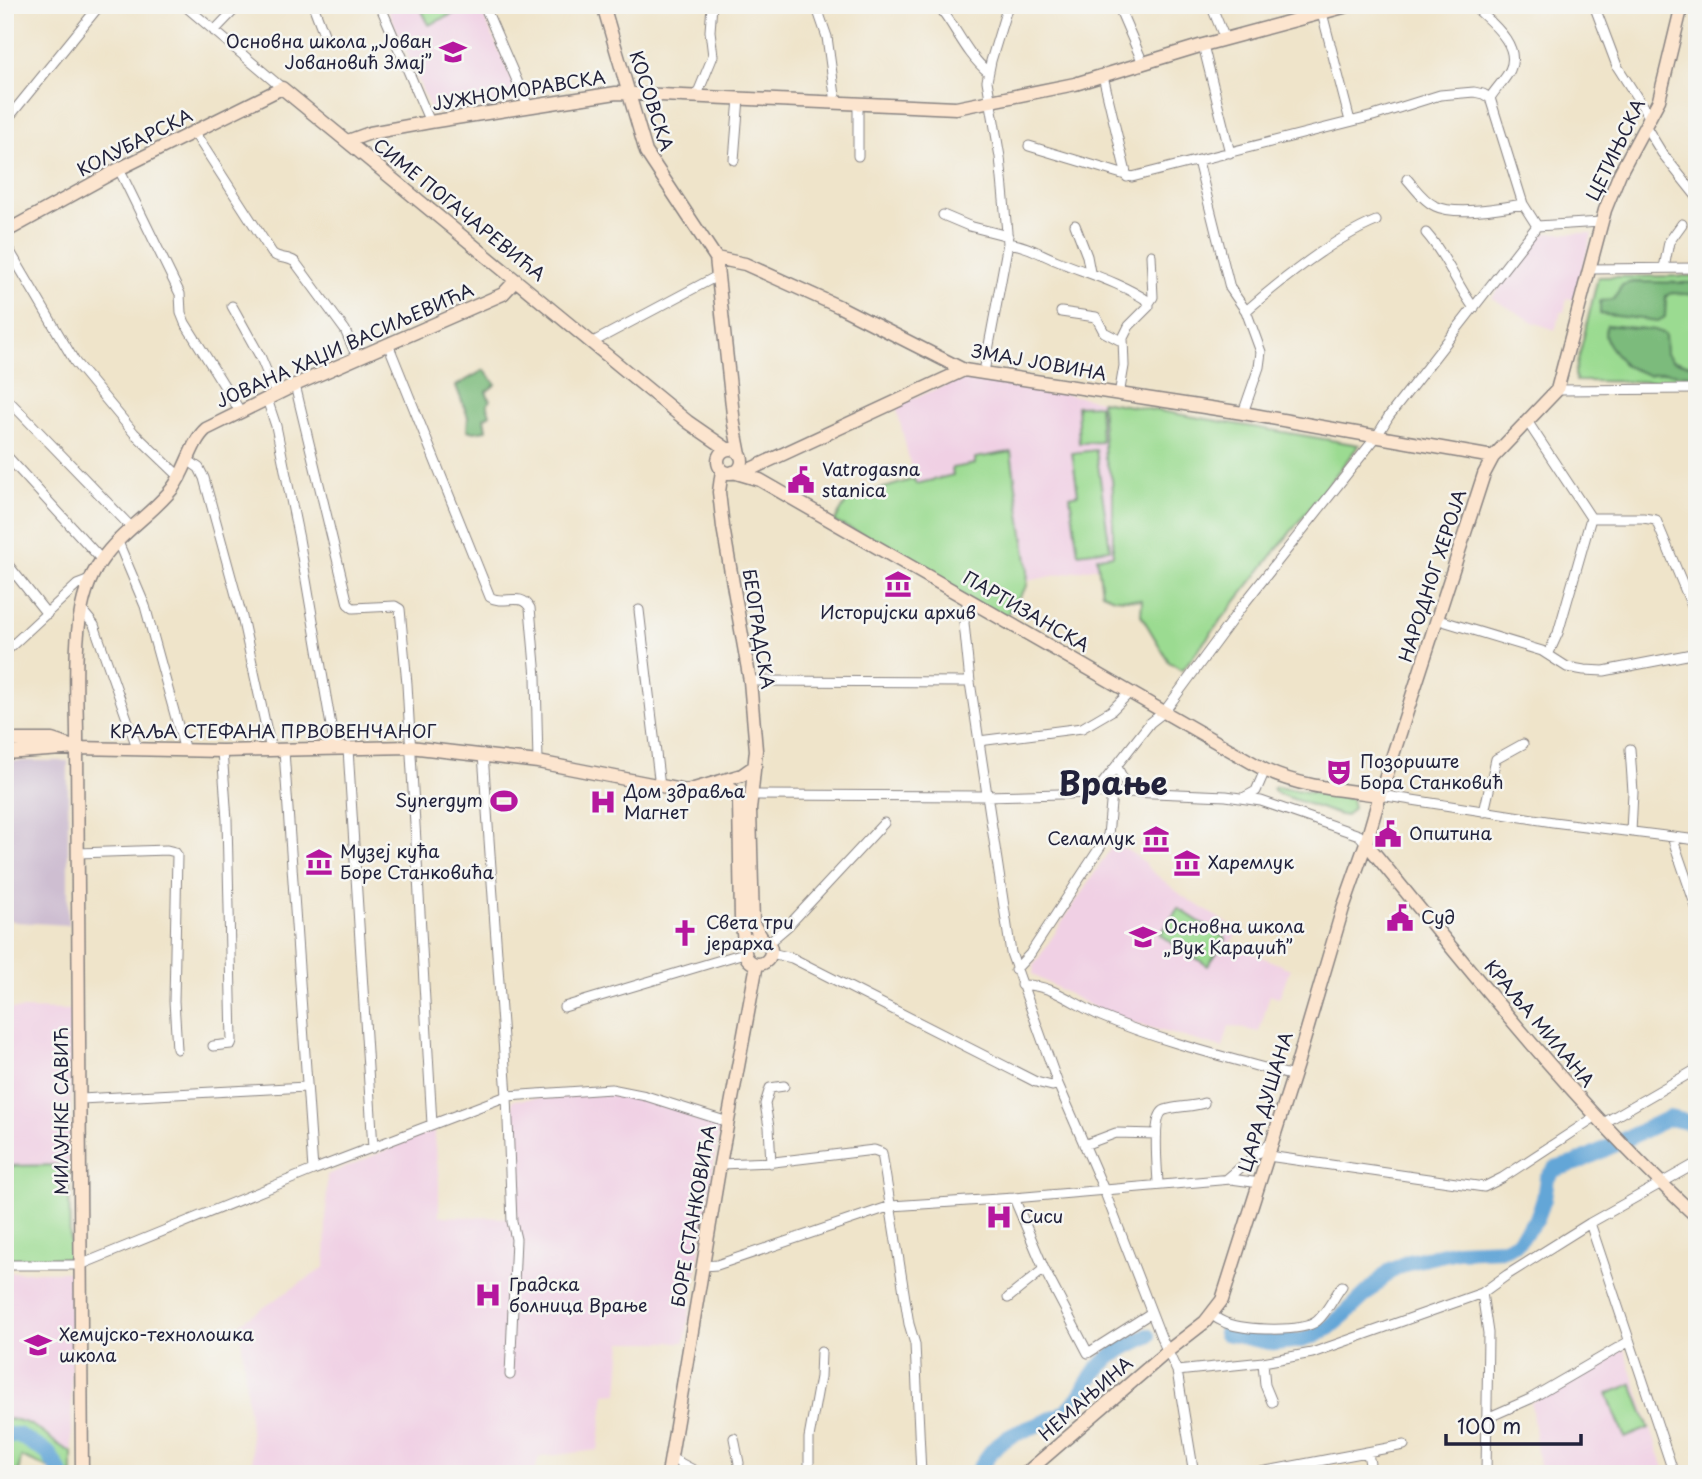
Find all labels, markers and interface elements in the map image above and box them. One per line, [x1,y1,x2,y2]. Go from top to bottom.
place label: Основна школа „Јован Јовановић Змај” [226,27,432,75]
school or university icon: Основна школа „Јован Јовановић Змај” [438,37,468,67]
street label: КОСОВСКА [624,47,681,154]
street label: ЈУЖНОМОРАВСКА [430,62,607,117]
street label: ЦЕТИЊСКА [1578,94,1651,205]
street label: КОЛУБАРСКА [72,101,197,182]
street label: СИМЕ ПОГАЧАРЕВИЋА [368,131,552,287]
street label: ЈОВАНА ХАЏИ ВАСИЉЕВИЋА [211,275,478,414]
street label: ЗМАЈ ЈОВИНА [970,336,1109,387]
place label: Vatrogasna stanica [822,455,921,503]
public building icon: Vatrogasna stanica [786,465,816,495]
street label: НАРОДНОГ ХЕРОЈА [1391,485,1472,665]
street label: ПАРТИЗАНСКА [959,564,1095,658]
street label: БЕОГРАДСКА [737,567,782,691]
museum icon: Историјски архив [883,569,913,599]
place label: Историјски архив [820,598,976,625]
street label: КРАЉА СТЕФАНА ПРВОВЕНЧАНОГ [110,717,436,744]
place label: Позориште Бора Станковић [1360,747,1503,795]
theatre icon: Позориште Бора Станковић [1324,757,1354,787]
district label: Врање [1058,758,1168,806]
place label: Дом здравља Магнет [623,777,746,825]
place label: Synergym [395,786,483,813]
sports icon: Synergym [489,786,519,816]
hospital icon: Дом здравља Магнет [588,787,618,817]
public building icon: Општина [1373,819,1403,849]
place label: Општина [1409,819,1493,846]
place label: Селамлук [1047,824,1135,851]
museum icon: Селамлук [1141,824,1171,854]
place label: Музеј кућа Боре Станковића [340,837,494,885]
museum icon: Музеј кућа Боре Станковића [304,847,334,877]
museum icon: Харемлук [1172,848,1202,878]
place label: Харемлук [1208,848,1294,875]
public building icon: Суд [1385,903,1415,933]
place label: Суд [1421,903,1455,930]
place label: Света три јерарха [704,908,794,956]
place label: Основна школа „Вук Караџић” [1164,912,1305,960]
church icon: Света три јерарха [670,918,700,948]
school or university icon: Основна школа „Вук Караџић” [1128,922,1158,952]
street label: КРАЉА МИЛАНА [1479,954,1602,1093]
street label: МИЛУНКЕ САВИЋ [47,1027,74,1195]
street label: ЦАРА ДУШАНА [1230,1028,1299,1175]
street label: БОРЕ СТАНКОВИЋА [663,1122,722,1309]
hospital icon: Сиси [984,1202,1014,1232]
place label: Сиси [1020,1202,1063,1229]
place label: Градска болница Врање [509,1270,648,1318]
hospital icon: Градска болница Врање [473,1280,503,1310]
place label: Хемијско-технолошка школа [59,1320,254,1368]
school or university icon: Хемијско-технолошка школа [23,1330,53,1360]
street label: НЕМАЊИНА [1032,1349,1138,1446]
scale bar [1446,1402,1581,1446]
text: 100 m [1457,1409,1521,1441]

